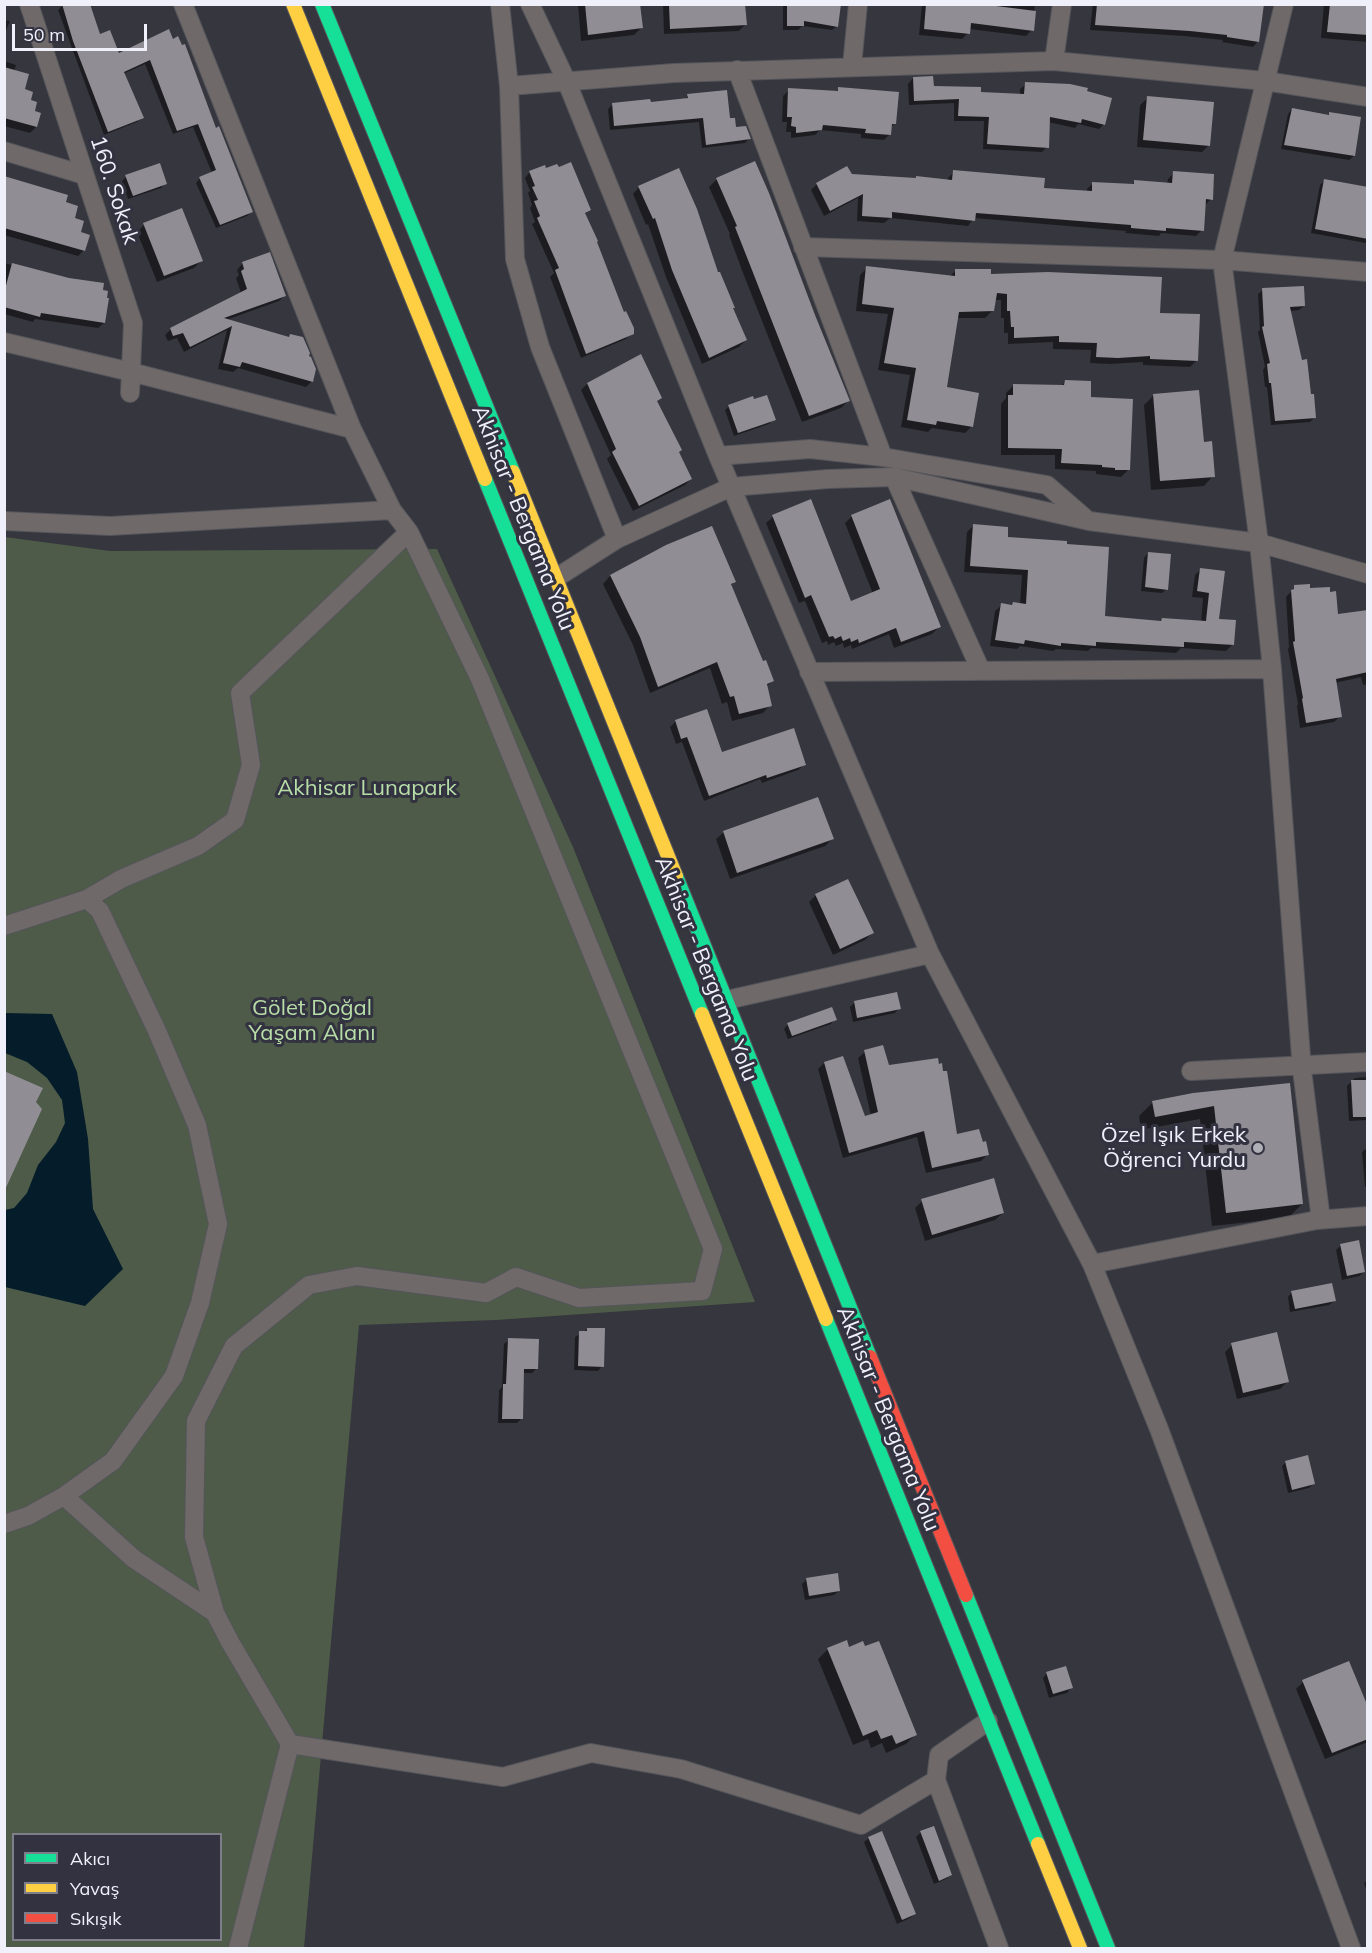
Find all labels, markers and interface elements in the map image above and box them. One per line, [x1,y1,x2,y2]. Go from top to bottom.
scale bar [15,12,150,50]
text: 50 m [23,23,65,46]
street label: 160. Sokak [84,132,144,248]
street label: Akhisar - Bergama Yolu [466,402,580,634]
park label: Akhisar Lunapark [277,775,457,801]
street label: Akhisar - Bergama Yolu [649,853,763,1085]
park label: Gölet Doğal Yaşam Alanı [249,995,375,1046]
place label: Özel Işık Erkek Öğrenci Yurdu [1101,1122,1246,1174]
marker: Özel Işık Erkek Öğrenci Yurdu [1251,1141,1265,1155]
street label: Akhisar - Bergama Yolu [831,1303,945,1535]
legend [12,1833,222,1941]
text: Akıcı [70,1847,110,1870]
text: Yavaş [70,1877,119,1900]
text: Sıkışık [70,1907,122,1930]

